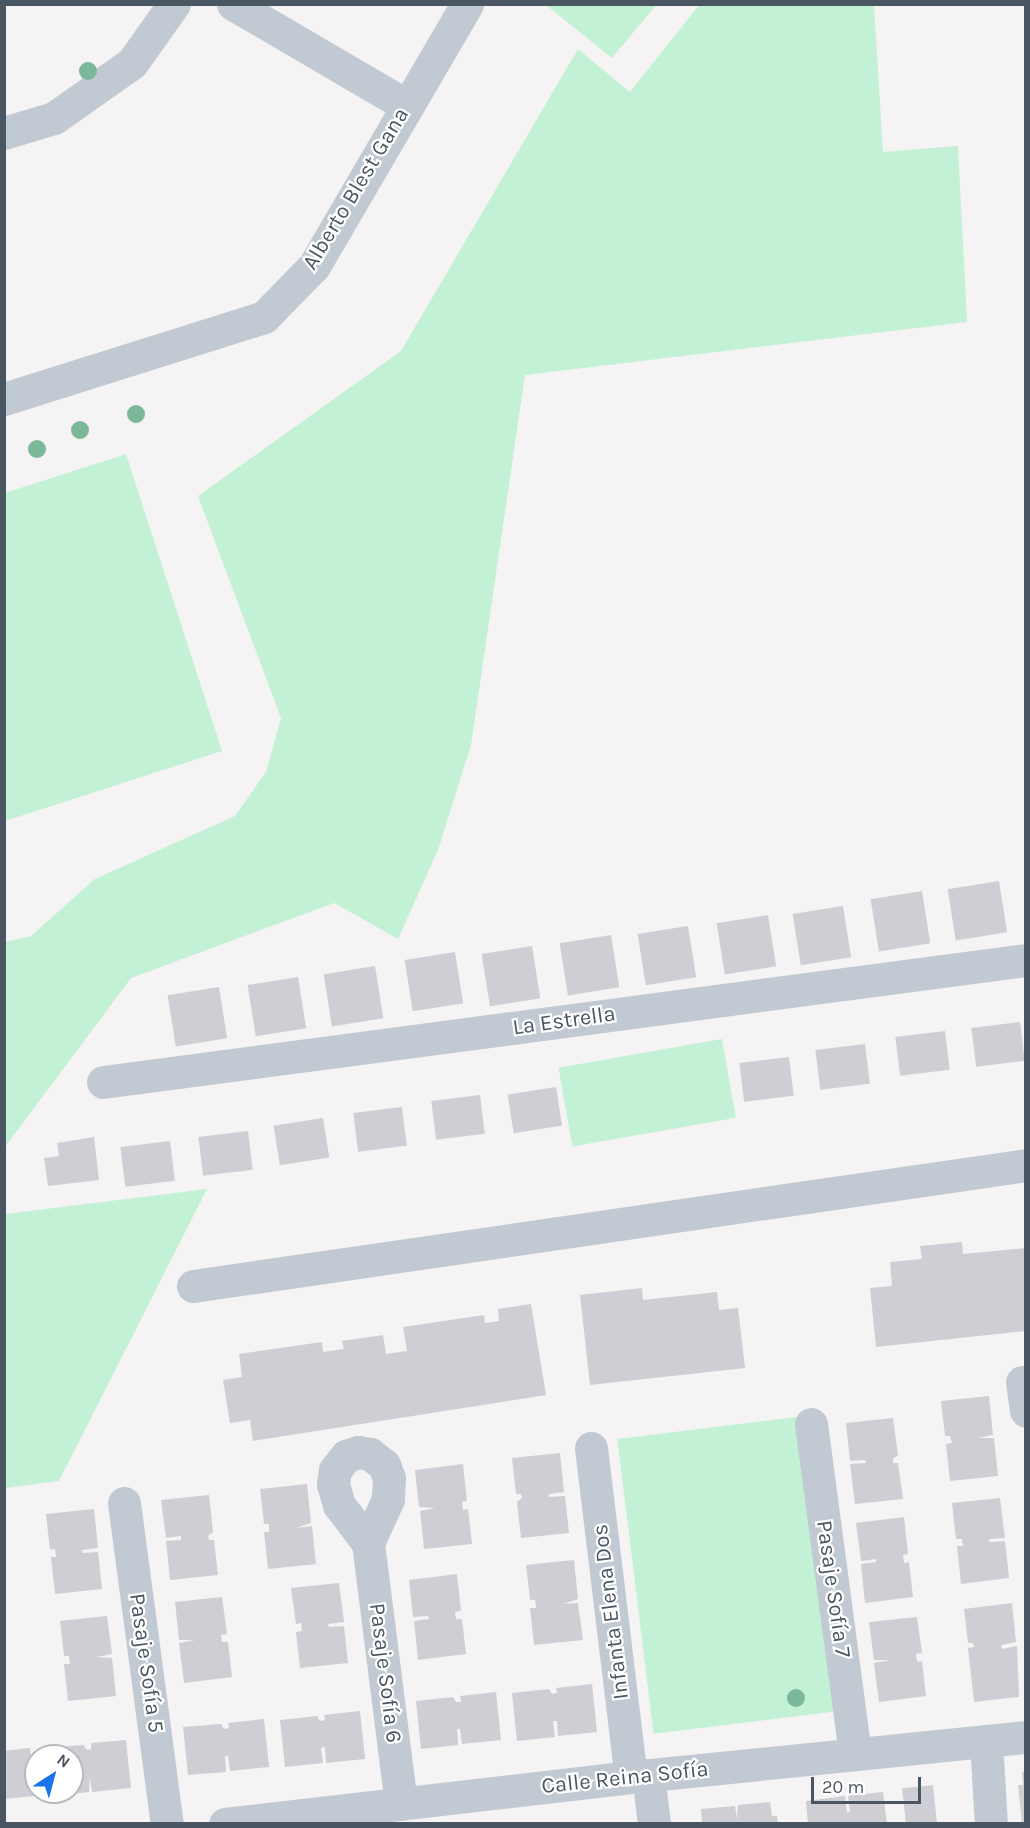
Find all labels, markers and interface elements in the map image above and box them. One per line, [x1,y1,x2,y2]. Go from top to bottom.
street label: Alberto Blest Gana [297,103,415,275]
street label: La Estrella [511,1001,617,1041]
street label: Pasaje Sofía 7 [810,1519,856,1659]
street label: Infanta Elena Dos [587,1523,635,1701]
street label: Pasaje Sofía 5 [123,1592,169,1734]
street label: Pasaje Sofía 6 [363,1602,407,1744]
north arrow [24,1744,84,1804]
text: N [53,1750,74,1772]
street label: Calle Reina Sofía [540,1756,710,1800]
scale bar [814,1765,924,1803]
text: 20 m [822,1776,864,1798]

